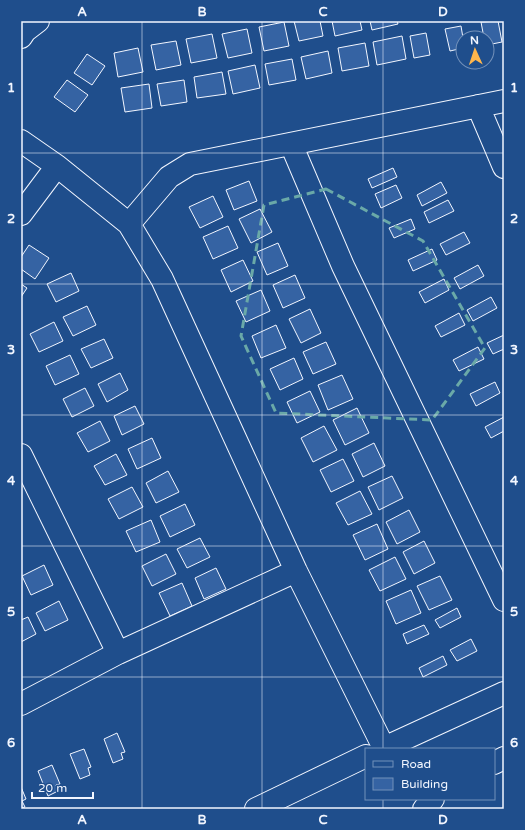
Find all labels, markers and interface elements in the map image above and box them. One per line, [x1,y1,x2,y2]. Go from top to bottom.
text: A [77,4,87,20]
text: B [197,4,207,20]
text: C [318,4,328,20]
text: D [438,4,448,20]
north arrow [455,30,495,70]
text: N [470,34,479,47]
text: 1 [7,80,15,96]
text: 1 [510,80,518,96]
text: 2 [7,211,15,227]
text: 2 [510,211,518,227]
text: 3 [7,342,15,358]
text: 3 [510,342,518,358]
text: 4 [7,473,16,489]
text: 4 [510,473,519,489]
text: 5 [7,604,15,620]
text: 5 [510,604,518,620]
text: 6 [7,735,15,751]
text: 6 [510,735,518,751]
legend [365,748,495,800]
text: Road [401,757,431,771]
scale bar [32,774,93,800]
text: Building [401,777,448,791]
text: 20 m [38,781,67,795]
text: A [77,812,87,828]
text: B [197,812,207,828]
text: C [318,812,328,828]
text: D [438,812,448,828]

